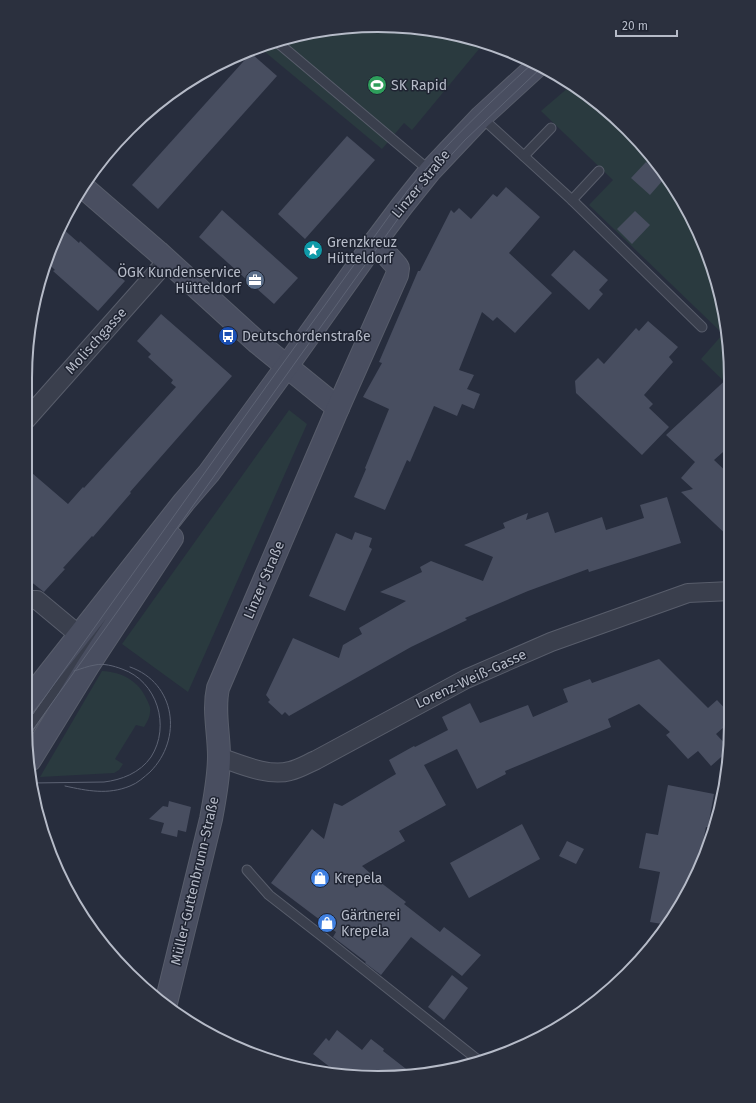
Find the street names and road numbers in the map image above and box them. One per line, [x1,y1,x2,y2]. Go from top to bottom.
street label: Linzer Straße [388,146,454,222]
street label: Molischgasse [62,304,130,378]
street label: Linzer Straße [240,538,288,622]
street label: Lorenz-Weiß-Gasse [413,646,529,712]
street label: Müller-Guttenbrunn-Straße [167,795,223,967]

